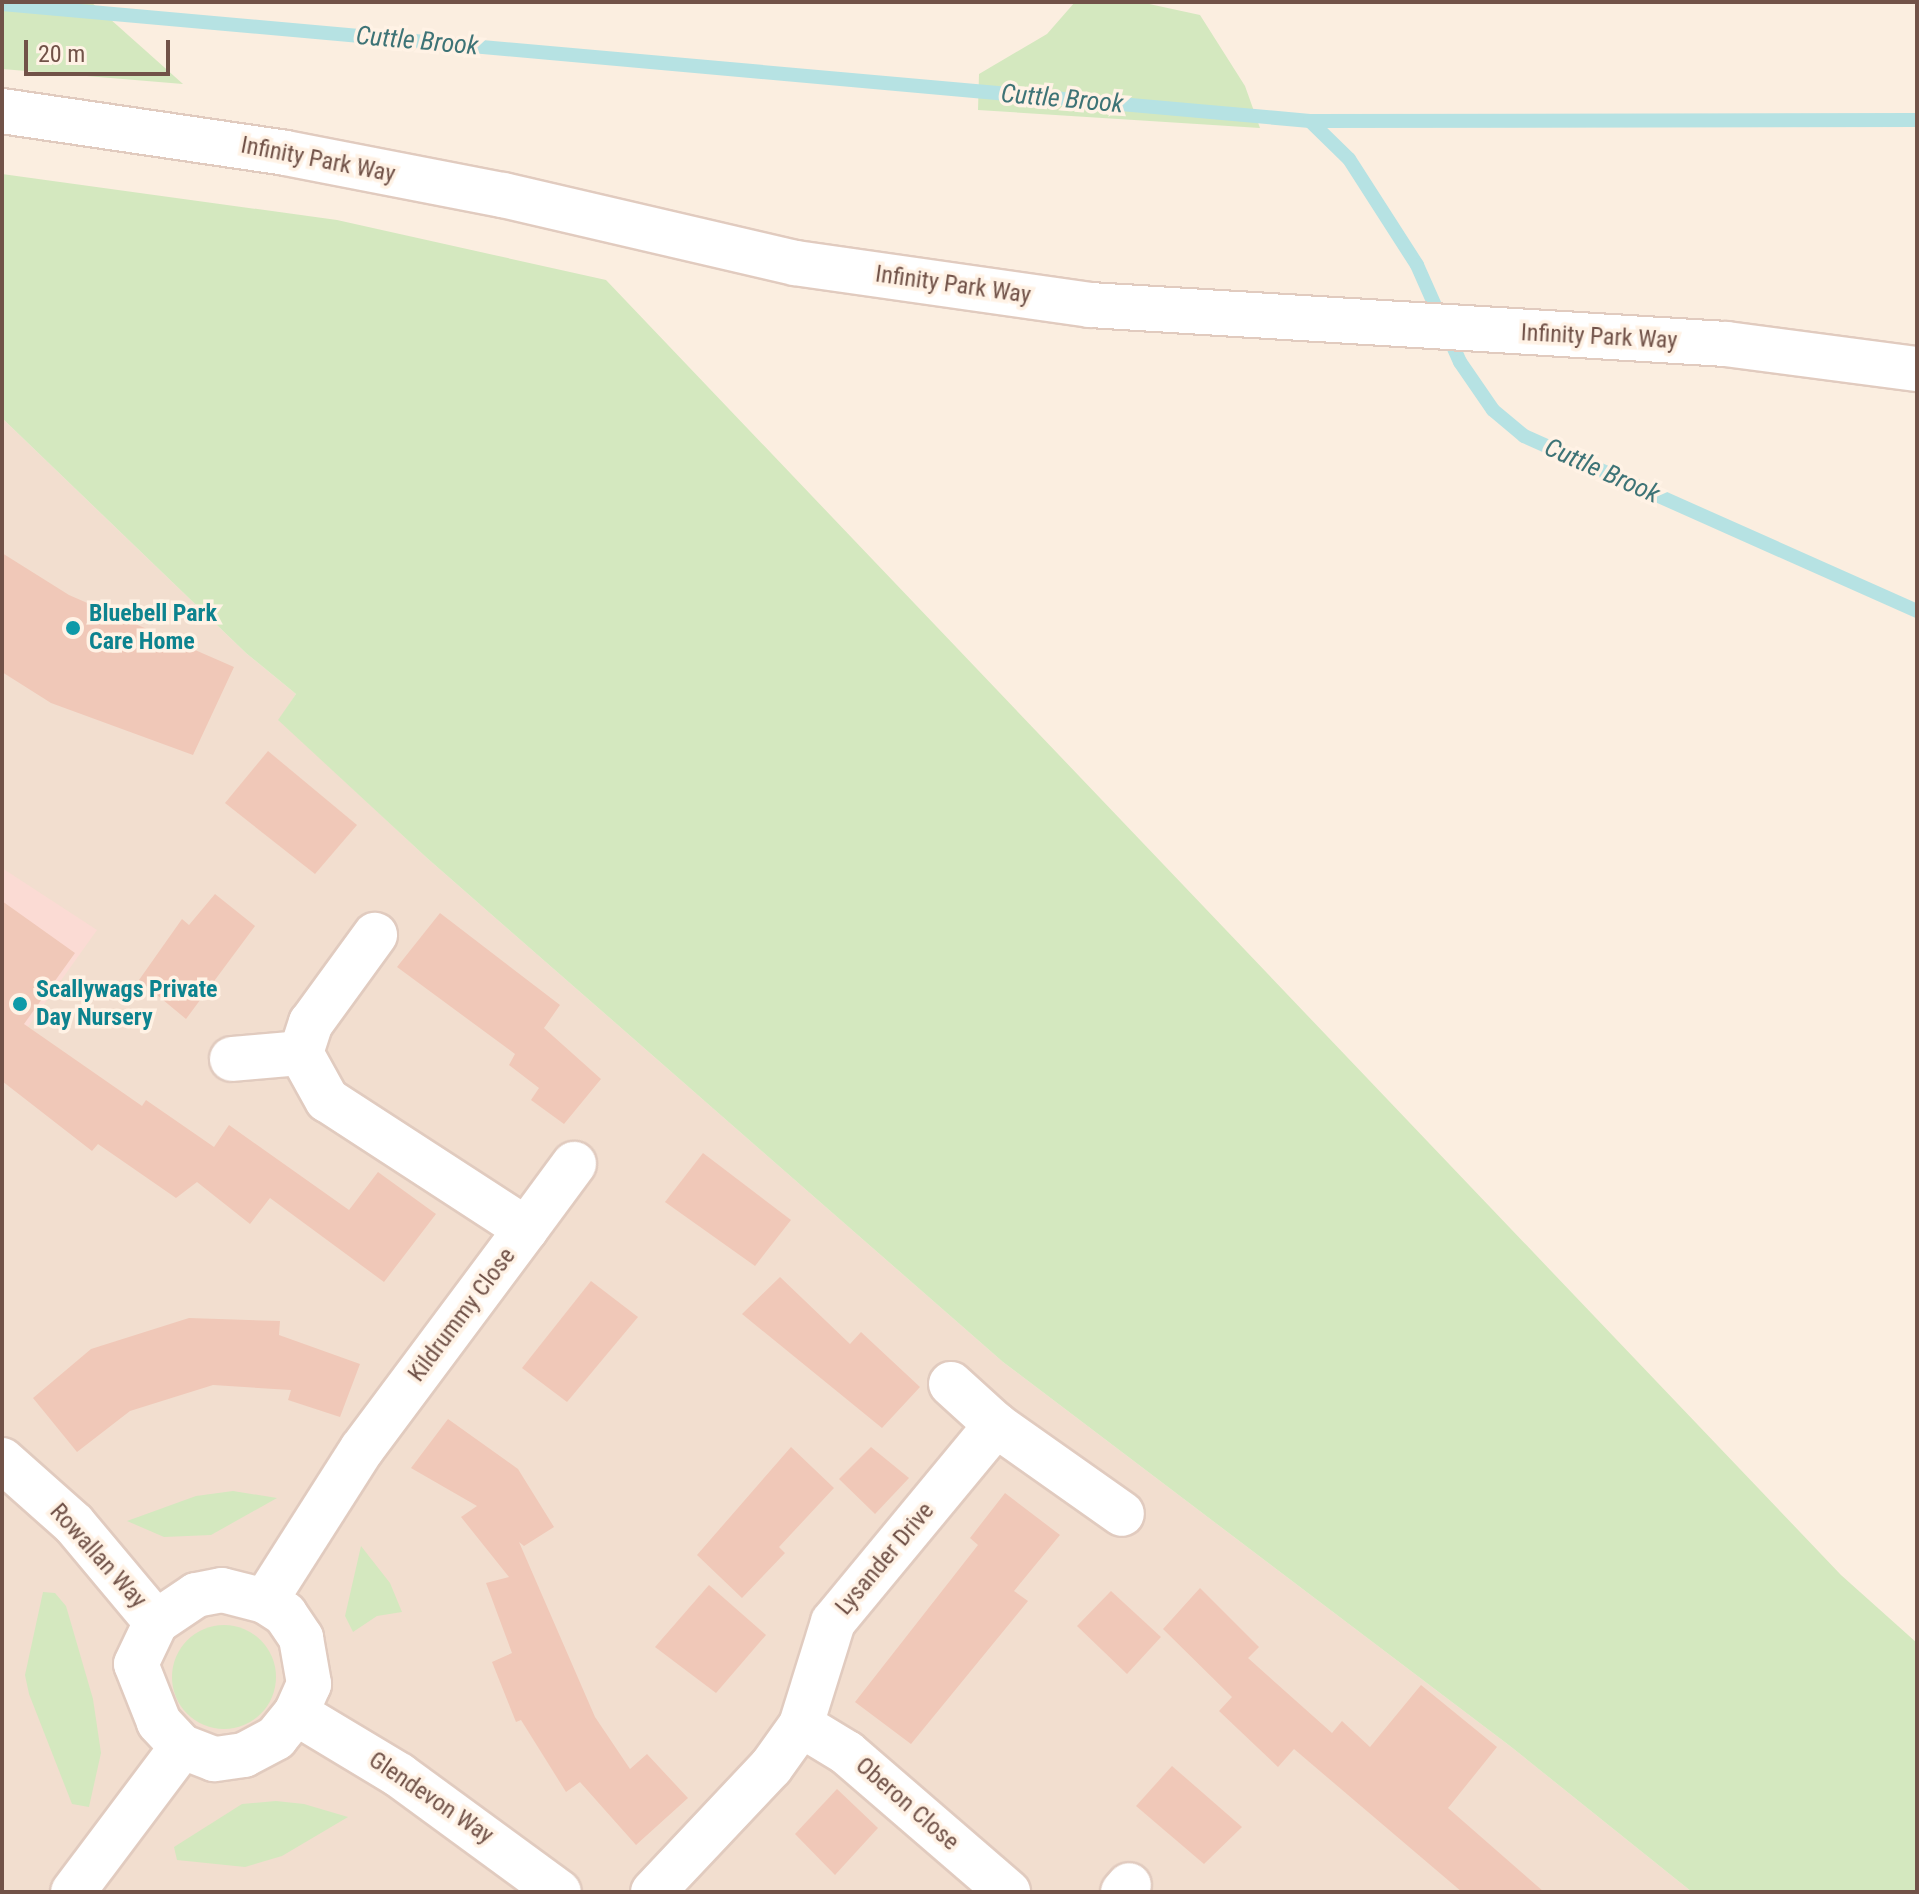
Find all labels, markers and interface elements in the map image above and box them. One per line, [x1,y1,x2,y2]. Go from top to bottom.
water label: Cuttle Brook [354,20,480,62]
scale bar [28,24,174,74]
text: 20 m [38,40,85,68]
water label: Cuttle Brook [999,78,1125,120]
street label: Infinity Park Way [238,131,398,189]
street label: Infinity Park Way [873,260,1033,310]
street label: Infinity Park Way [1520,319,1678,355]
water label: Cuttle Brook [1540,432,1664,510]
place label: Bluebell Park Care Home [89,600,217,656]
marker: Bluebell Park Care Home [64,619,82,637]
place label: Scallywags Private Day Nursery [36,976,217,1032]
marker: Scallywags Private Day Nursery [11,995,29,1013]
street label: Kildrummy Close [402,1242,522,1388]
street label: Lysander Drive [830,1497,940,1621]
street label: Rowallan Way [44,1498,152,1614]
street label: Glendevon Way [363,1746,499,1850]
street label: Oberon Close [850,1751,964,1857]

